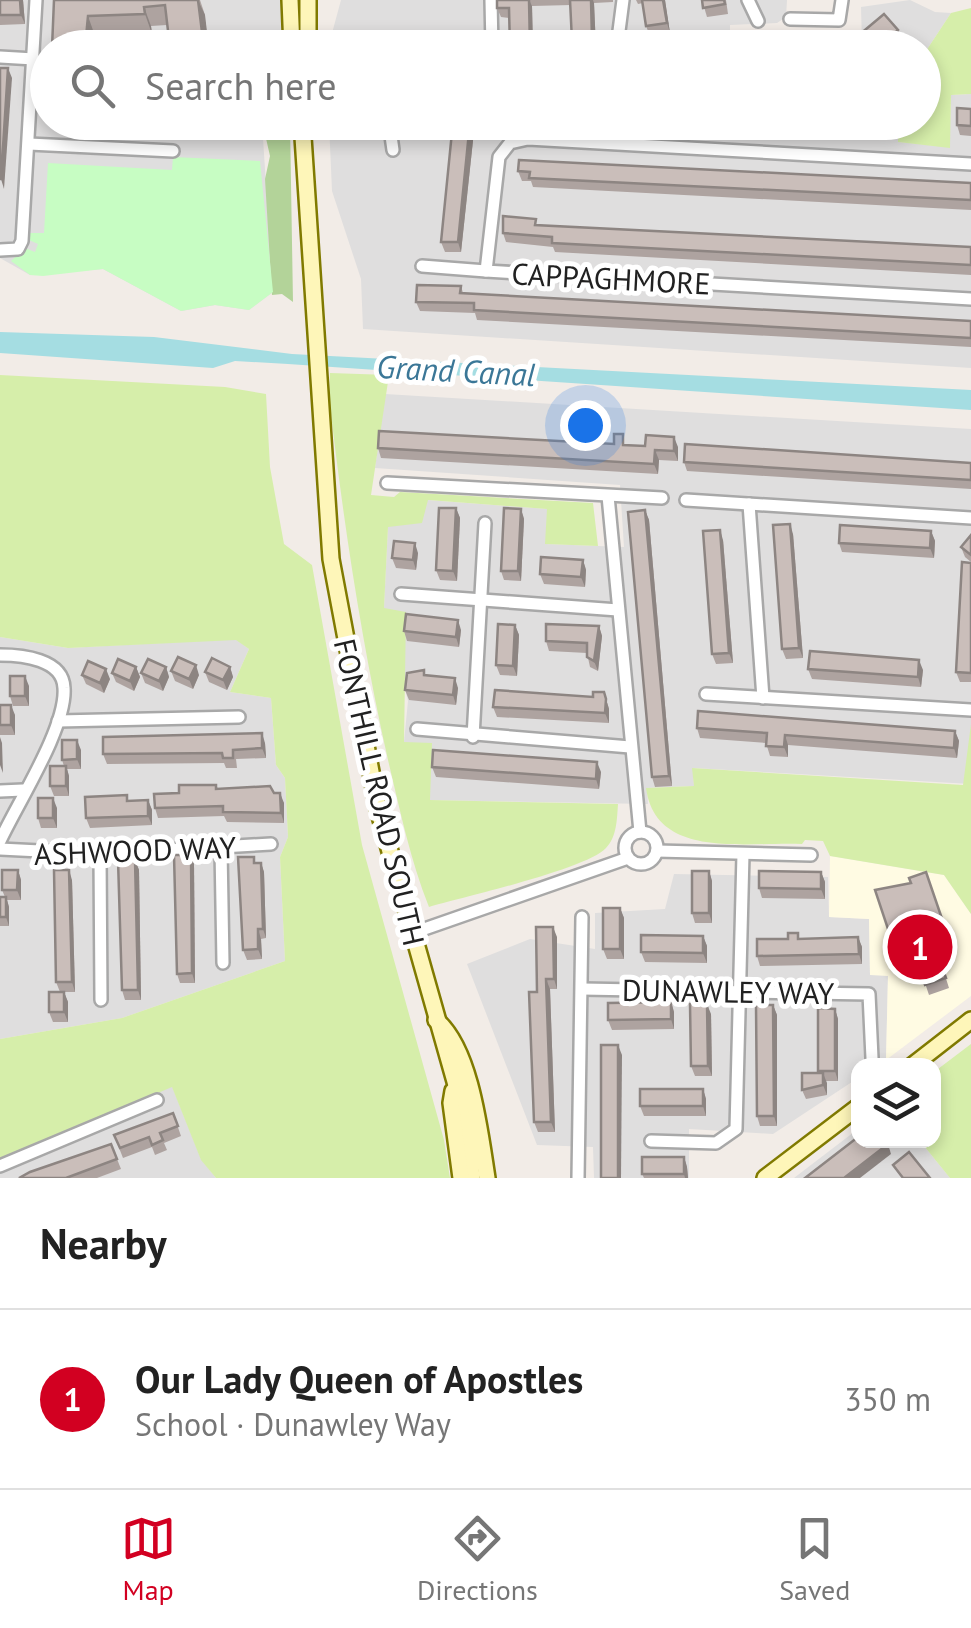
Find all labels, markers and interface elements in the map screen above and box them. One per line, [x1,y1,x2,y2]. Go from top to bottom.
search box [30,30,941,140]
icon: search [65,58,120,113]
text: Search here [145,61,337,110]
street label: CAPPAGHMORE [511,253,711,303]
water label: Grand Canal [376,345,537,395]
your location [560,400,611,451]
street label: FONTHILL ROAD SOUTH [326,635,434,949]
street label: ASHWOOD WAY [33,827,237,873]
pin: 1 [888,910,952,984]
street label: DUNAWLEY WAY [622,970,835,1012]
map controls [851,1058,941,1148]
button: layers [851,1058,941,1148]
text: Nearby [40,1216,167,1271]
text: Our Lady Queen of Apostles [135,1354,583,1403]
text: 1 [63,1378,82,1420]
text: 350 m [844,1378,931,1420]
text: School · Dunawley Way [135,1403,451,1445]
tab: Map [121,1511,176,1608]
tab: Directions [417,1511,538,1608]
tab: Saved [779,1511,850,1608]

